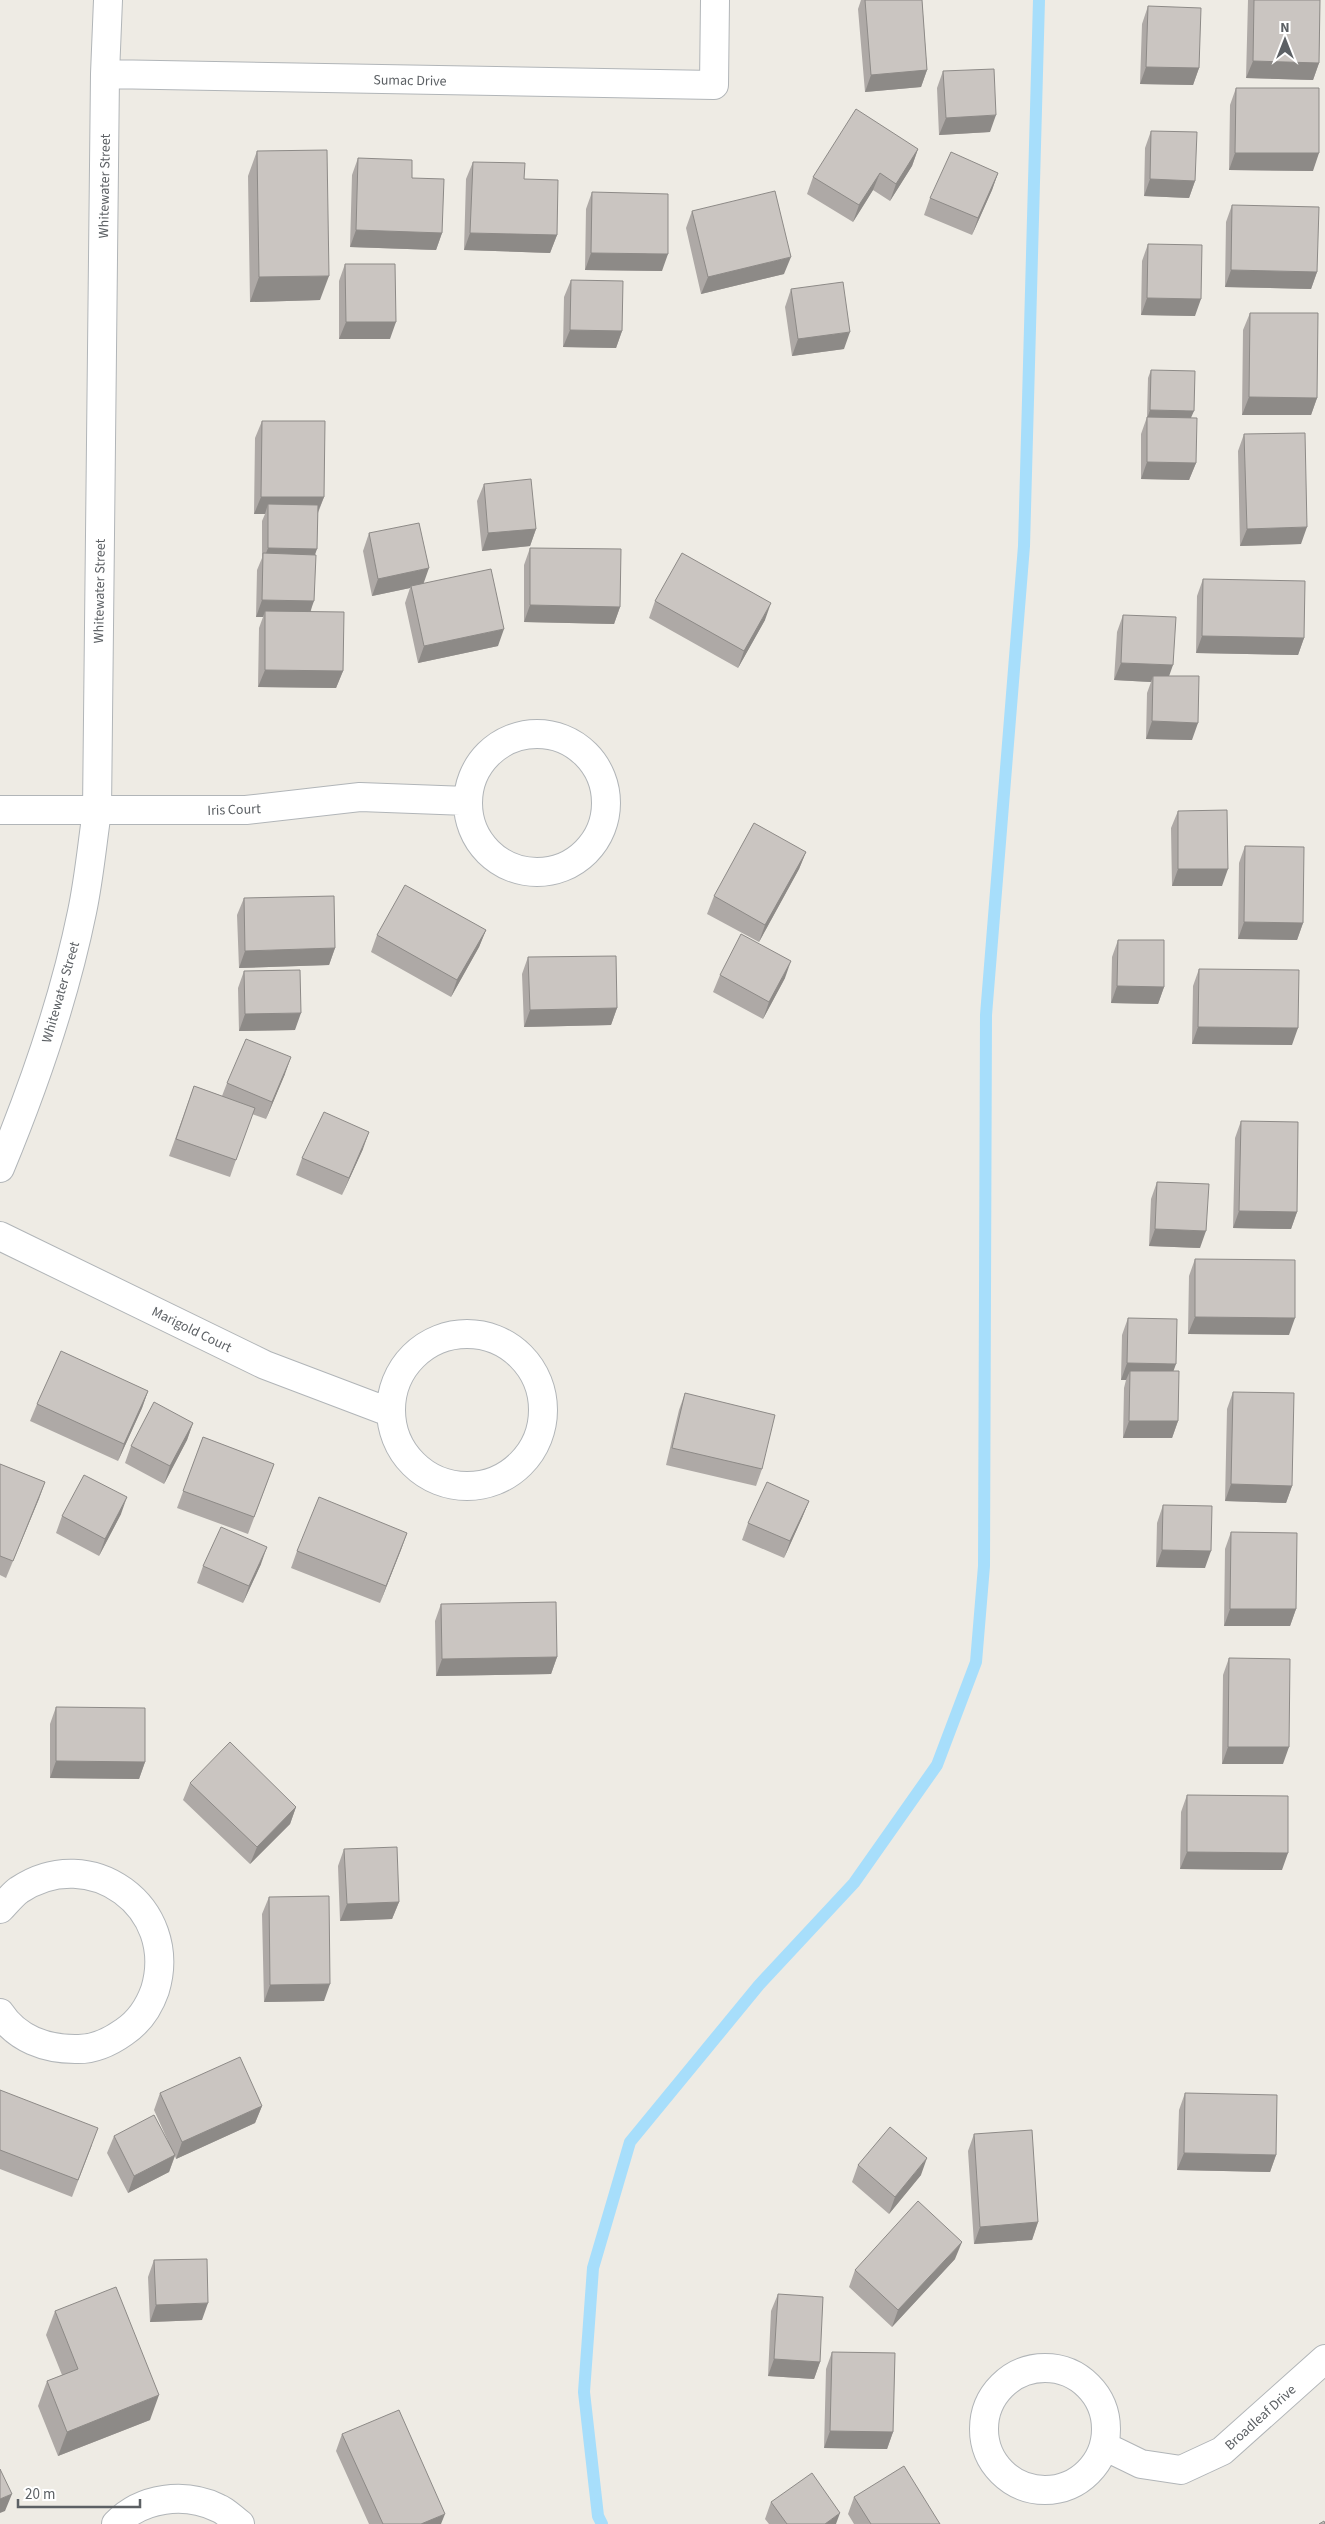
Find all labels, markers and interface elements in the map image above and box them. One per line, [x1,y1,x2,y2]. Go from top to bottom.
north arrow [1260,15,1310,65]
text: N [1280,18,1290,38]
street label: Sumac Drive [373,70,447,92]
street label: Whitewater Street [94,133,116,239]
street label: Whitewater Street [89,538,111,644]
street label: Iris Court [207,799,261,821]
street label: Whitewater Street [37,939,85,1045]
street label: Marigold Court [148,1302,235,1358]
street label: Broadleaf Drive [1221,2380,1301,2455]
scale bar [18,2476,140,2508]
text: 20 m [25,2484,55,2505]

